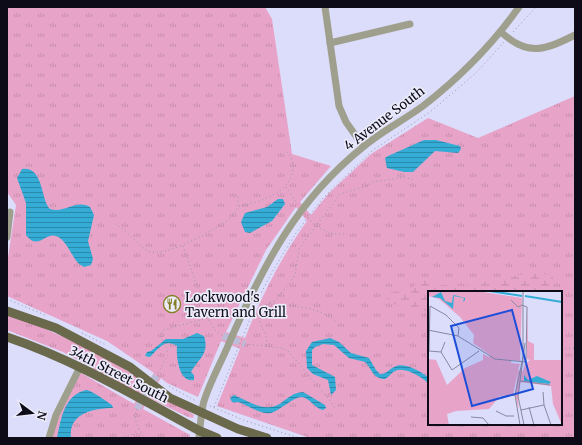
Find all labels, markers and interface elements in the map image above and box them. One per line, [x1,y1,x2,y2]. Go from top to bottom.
street label: 4 Avenue South [341,82,428,154]
place label: Lockwood's Tavern and Grill [185,289,286,321]
inset map [428,291,562,425]
restaurant icon: Lockwood's Tavern and Grill [162,294,182,314]
street label: 34th Street South [66,342,172,407]
north arrow [12,393,52,433]
text: N [34,410,50,422]

